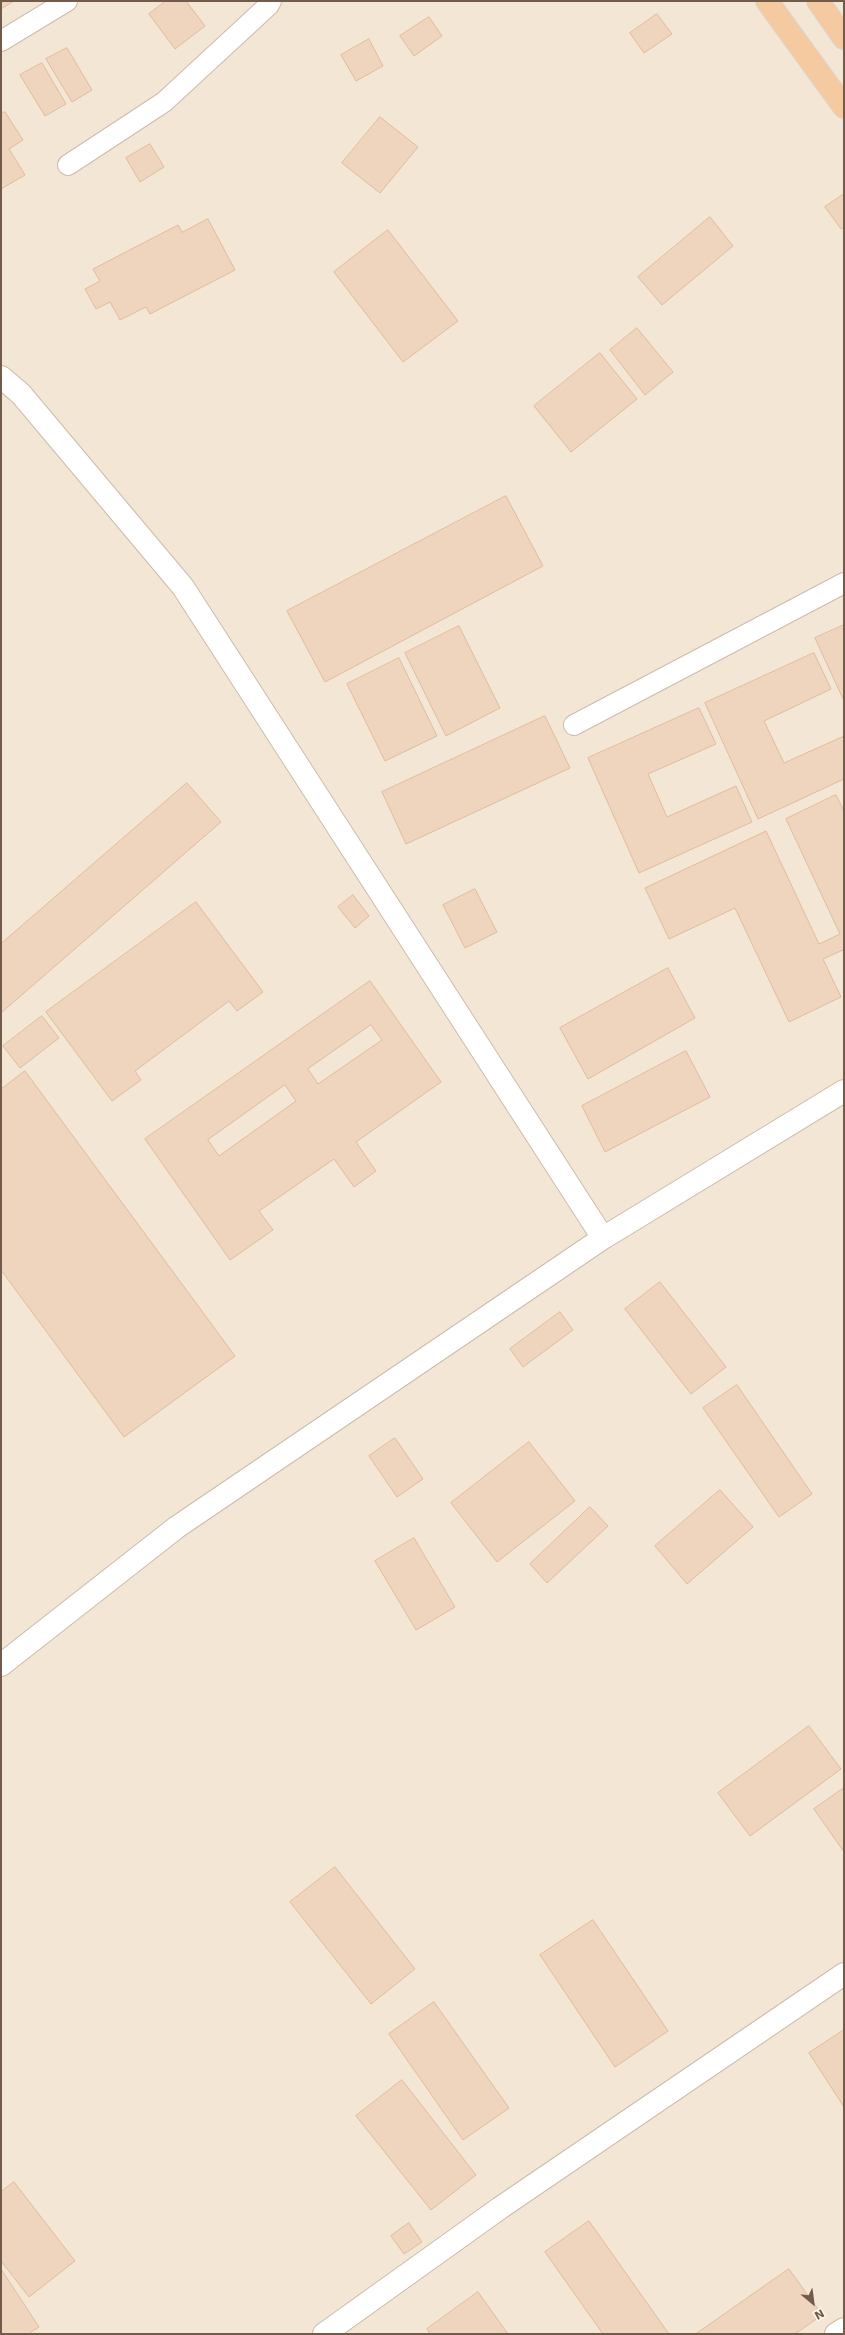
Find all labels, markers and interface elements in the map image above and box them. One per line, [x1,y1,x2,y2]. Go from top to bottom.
north arrow [793,2283,833,2323]
text: N [812,2306,826,2322]

